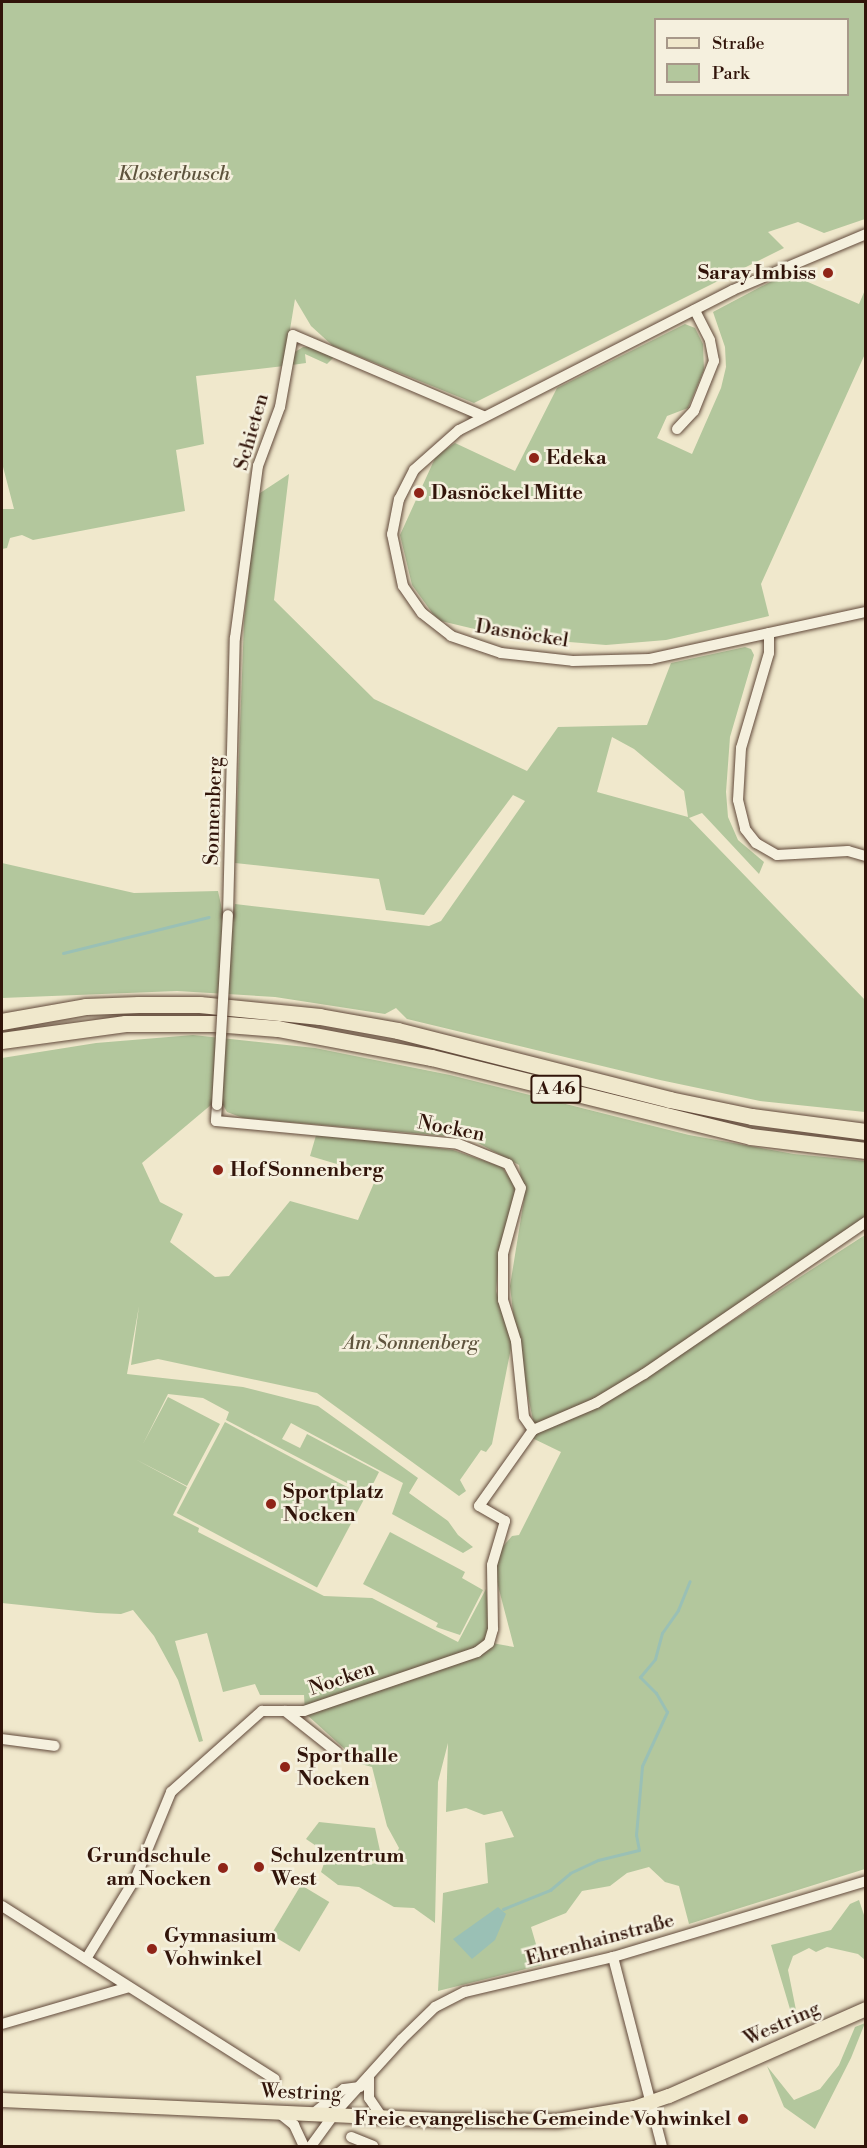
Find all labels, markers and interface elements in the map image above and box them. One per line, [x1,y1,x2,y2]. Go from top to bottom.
legend [654,18,849,96]
text: Straße [712,32,765,55]
text: Park [712,62,749,85]
park label: Klosterbusch [118,162,230,186]
place label: Saray Imbiss [698,261,816,285]
marker: Saray Imbiss [821,266,835,280]
street label: Schieten [230,391,274,473]
place label: Edeka [546,446,607,470]
marker: Edeka [527,451,541,465]
place label: Dasnöckel Mitte [431,481,583,505]
marker: Dasnöckel Mitte [412,486,426,500]
street label: Dasnöckel [474,615,570,653]
street label: Sonnenberg [200,756,228,866]
road number: A 46 [529,1074,583,1104]
street label: Nocken [415,1111,487,1147]
place label: Hof Sonnenberg [230,1158,384,1182]
marker: Hof Sonnenberg [211,1163,225,1177]
park label: Am Sonnenberg [344,1331,478,1355]
place label: Sportplatz Nocken [283,1480,383,1527]
marker: Sportplatz Nocken [264,1497,278,1511]
street label: Nocken [306,1657,378,1701]
place label: Sporthalle Nocken [297,1744,398,1791]
marker: Sporthalle Nocken [278,1760,292,1774]
place label: Grundschule am Nocken [87,1844,211,1891]
place label: Schulzentrum West [271,1844,405,1891]
marker: Schulzentrum West [252,1860,266,1874]
marker: Grundschule am Nocken [216,1861,230,1875]
street label: Ehrenhainstraße [523,1909,677,1971]
place label: Gymnasium Vohwinkel [164,1925,277,1972]
marker: Gymnasium Vohwinkel [145,1942,159,1956]
street label: Westring [740,1997,824,2051]
street label: Westring [260,2080,342,2106]
place label: Freie evangelische Gemeinde Vohwinkel [354,2107,731,2131]
marker: Freie evangelische Gemeinde Vohwinkel [736,2112,750,2126]

